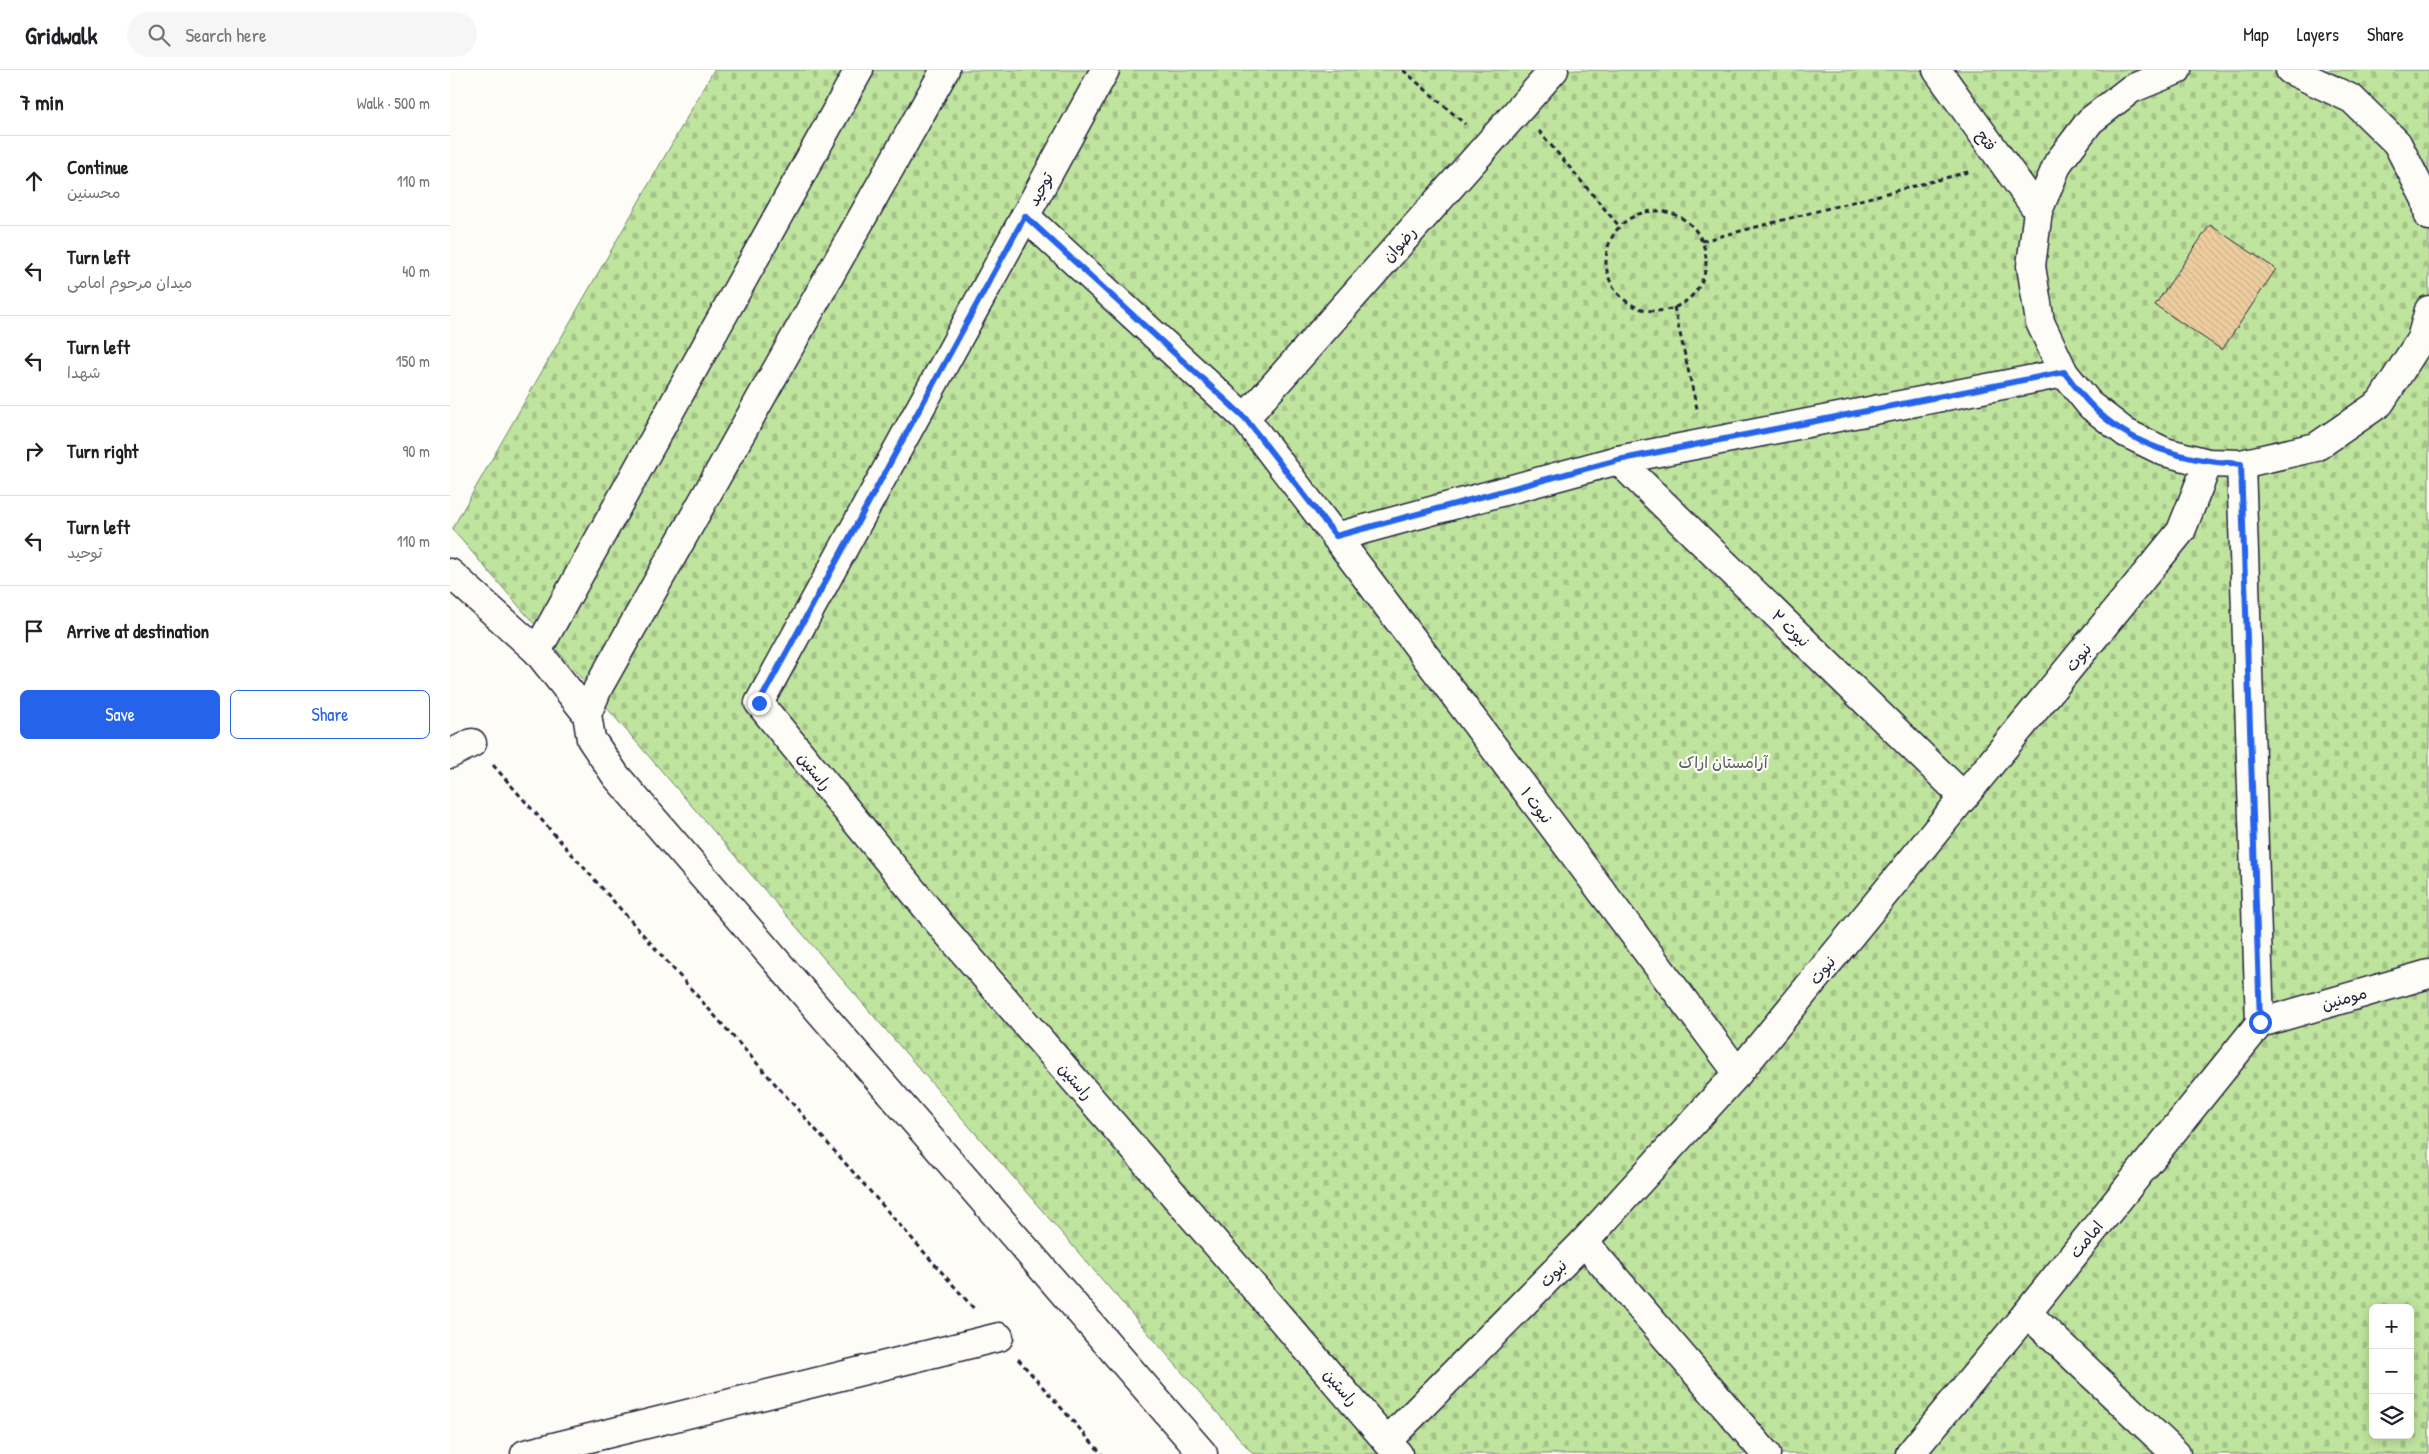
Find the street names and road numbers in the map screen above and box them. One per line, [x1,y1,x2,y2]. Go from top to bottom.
street label: فتح [1972,125,2002,155]
street label: توحید [1022,168,1058,210]
street label: رضوان [1377,221,1421,267]
street label: نبوت ۲ [1767,604,1815,652]
street label: نبوت [2060,638,2096,676]
street label: راستین [793,747,837,795]
street label: نبوت ۱ [1516,782,1558,828]
street label: نبوت [1804,951,1840,989]
street label: مومنین [2319,981,2369,1015]
street label: راستین [1054,1058,1098,1104]
street label: امامت [2064,1216,2108,1262]
street label: نبوت [1534,1254,1572,1292]
street label: راستین [1319,1364,1363,1410]

